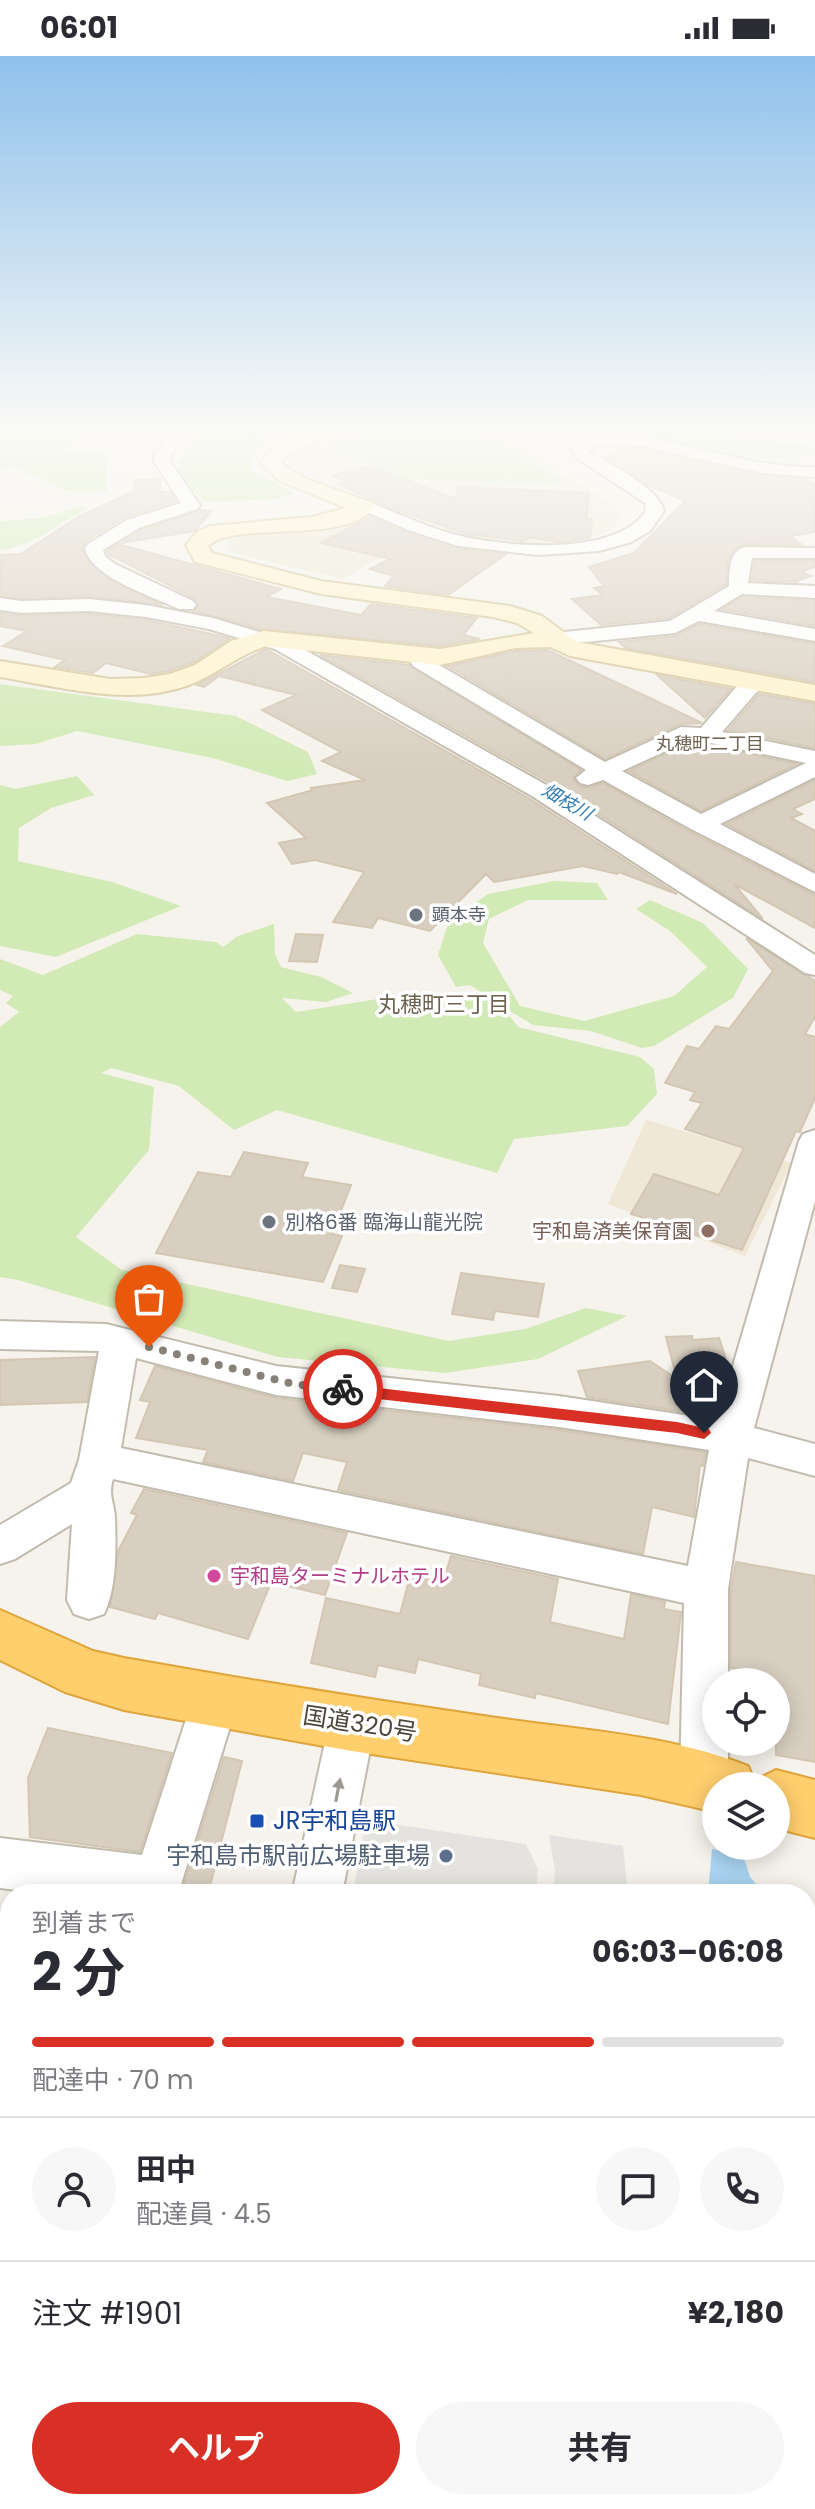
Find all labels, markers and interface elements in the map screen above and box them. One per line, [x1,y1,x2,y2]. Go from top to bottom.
text: 06:01 [40,6,118,49]
district label: 丸穂町二丁目 [656,731,764,756]
water label: 畑枝川 [538,777,599,827]
place label: 顕本寺 [432,902,486,927]
marker: 顕本寺 [407,906,425,924]
district label: 丸穂町三丁目 [378,989,510,1020]
place label: 別格6番 臨海山龍光院 [285,1208,483,1236]
marker: 別格6番 臨海山龍光院 [260,1213,278,1231]
place label: 宇和島済美保育園 [532,1217,692,1245]
marker: 宇和島済美保育園 [699,1222,717,1240]
pin [115,1265,183,1347]
icon: bag [127,1277,171,1321]
courier [303,1349,383,1429]
pin [670,1351,738,1433]
icon: home [682,1363,726,1407]
icon: bike [321,1367,365,1411]
place label: 宇和島ターミナルホテル [230,1562,450,1590]
marker: 宇和島ターミナルホテル [205,1567,223,1585]
map controls [702,1668,790,1860]
button: locate [702,1668,790,1756]
street label: 国道320号 [301,1698,419,1749]
button: layers [702,1772,790,1860]
one-way arrow [332,1777,345,1802]
place label: JR宇和島駅 [273,1804,396,1837]
marker: JR宇和島駅 [248,1812,266,1830]
place label: 宇和島市駅前広場駐車場 [166,1839,430,1872]
marker: 宇和島市駅前広場駐車場 [437,1847,455,1865]
text: 到着まで [32,1905,136,1941]
text: 06:03–06:08 [592,1930,784,1973]
text: 2 分 [32,1936,125,2009]
text: 配達中 · 70 m [32,2062,194,2098]
button: person [32,2147,116,2231]
button: chat [596,2147,680,2231]
button: phone [700,2147,784,2231]
text: 田中 [136,2148,196,2191]
text: 配達員 · 4.5 [136,2196,272,2232]
text: ¥2,180 [688,2291,784,2334]
text: 注文 #1901 [32,2292,182,2335]
button: ヘルプ [32,2402,400,2494]
button: 共有 [416,2402,784,2494]

